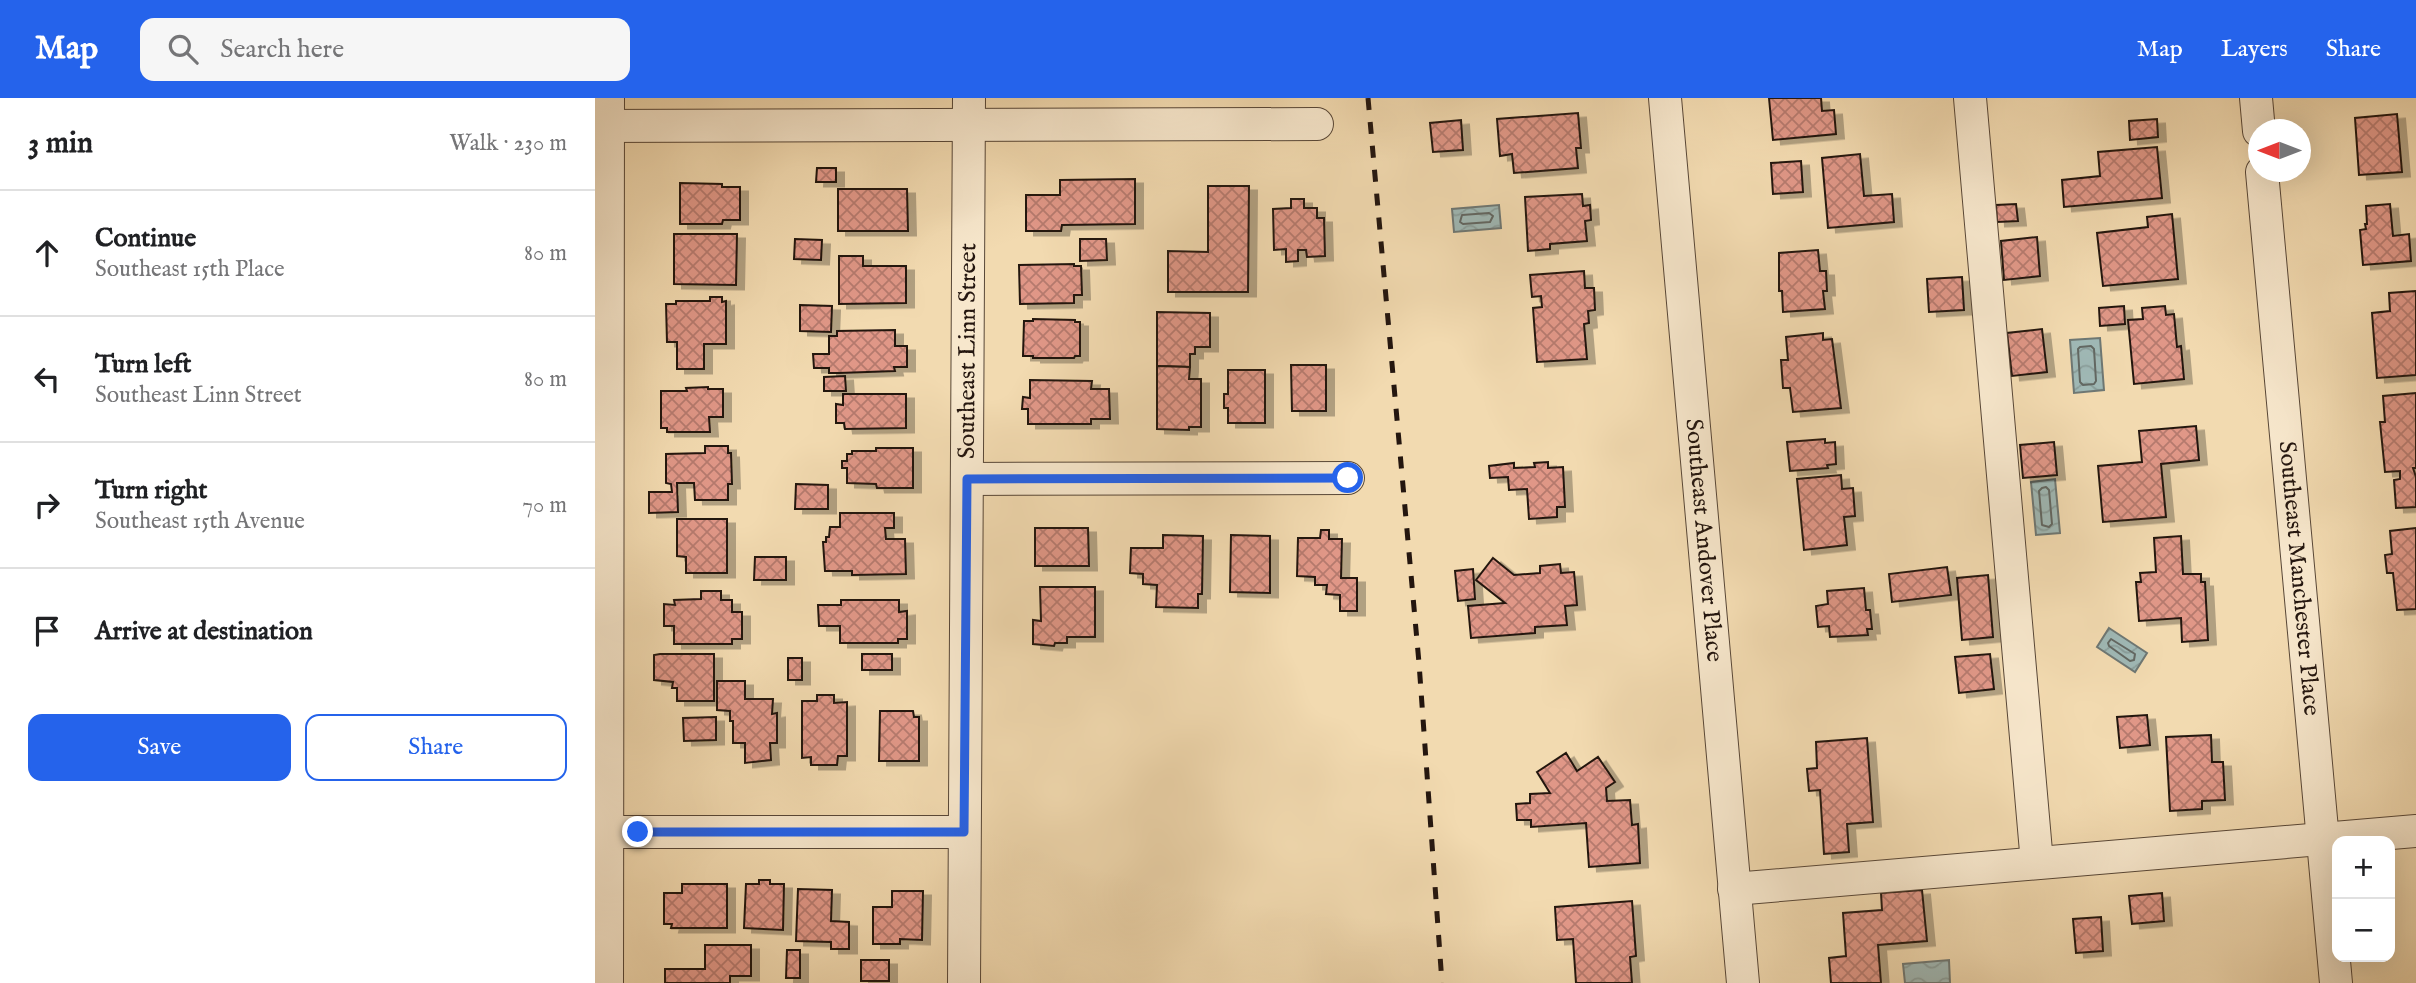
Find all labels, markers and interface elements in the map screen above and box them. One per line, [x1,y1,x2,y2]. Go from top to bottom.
search box [140,18,630,81]
text: Map [35,28,98,70]
icon: search [164,30,202,68]
text: Search here [220,33,344,66]
text: Map [2137,34,2183,65]
text: Layers [2221,34,2288,65]
text: Share [2326,34,2381,65]
north arrow [2248,119,2311,182]
text: 3 min [28,125,93,163]
text: Walk · 230 m [449,129,567,158]
text: Continue [95,222,196,255]
icon: ahead [28,234,66,272]
text: 80 m [524,239,567,268]
street label: Southeast Linn Street [951,243,984,459]
text: Southeast 15th Place [95,255,285,284]
text: Turn left [95,348,192,381]
icon: left [28,360,66,398]
text: 80 m [524,365,567,394]
text: Southeast Linn Street [95,381,302,410]
street label: Southeast Andover Place [1678,417,1730,663]
street label: Southeast Manchester Place [2271,440,2327,717]
route start [1332,462,1363,493]
text: Turn right [95,474,208,507]
icon: right [28,486,66,524]
text: 70 m [522,491,567,520]
text: Southeast 15th Avenue [95,507,305,536]
icon: arrive [28,612,66,650]
text: Arrive at destination [95,615,313,648]
button: Save [28,714,291,781]
button: Share [305,714,567,781]
route end [622,816,653,847]
map controls [2332,836,2395,962]
button: + [2332,836,2395,899]
button: − [2332,899,2395,962]

